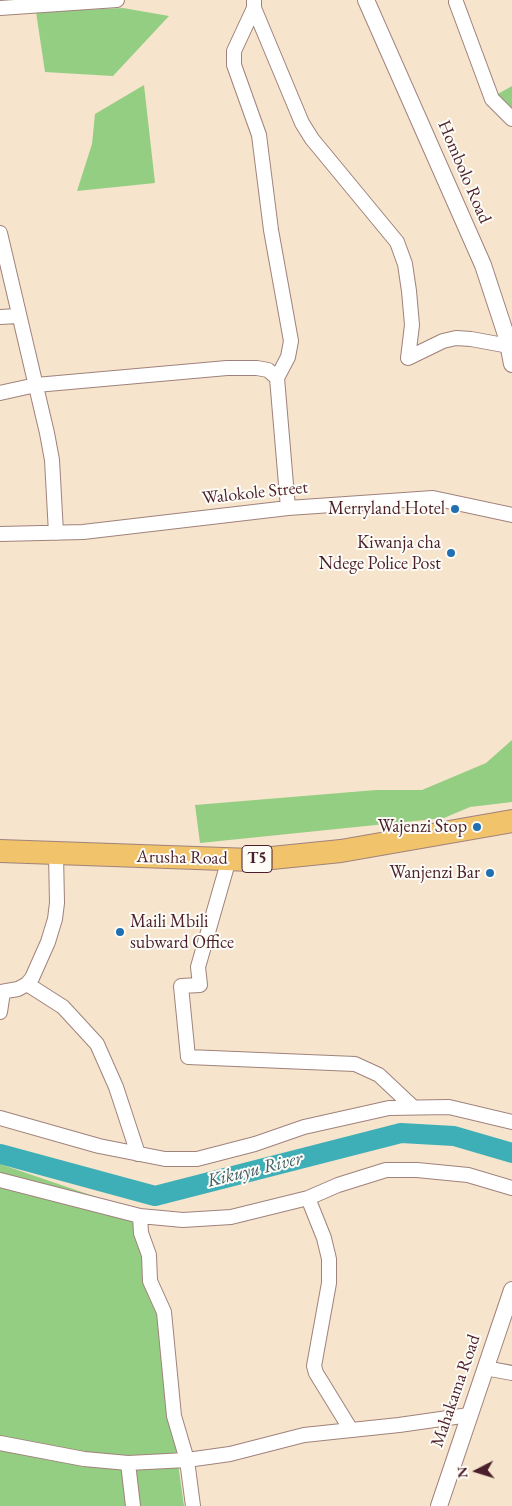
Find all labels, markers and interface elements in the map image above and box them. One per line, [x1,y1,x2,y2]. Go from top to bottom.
street label: Hombolo Road [433,117,495,227]
street label: Walokole Street [201,477,309,509]
place label: Merryland Hotel [328,498,445,520]
marker: Merryland Hotel [449,503,461,515]
place label: Kiwanja cha Ndege Police Post [319,532,441,574]
marker: Kiwanja cha Ndege Police Post [445,547,457,559]
place label: Wajenzi Stop [378,816,467,838]
marker: Wajenzi Stop [471,821,483,833]
street label: Arusha Road [136,846,228,870]
road number: T5 [242,846,272,872]
place label: Wanjenzi Bar [389,862,480,884]
marker: Wanjenzi Bar [484,867,496,879]
place label: Maili Mbili subward Office [130,911,234,954]
marker: Maili Mbili subward Office [114,926,126,938]
water label: Kikuyu River [205,1147,305,1193]
street label: Mahakama Road [427,1332,485,1450]
north arrow [452,1446,502,1496]
text: N [453,1466,472,1479]

